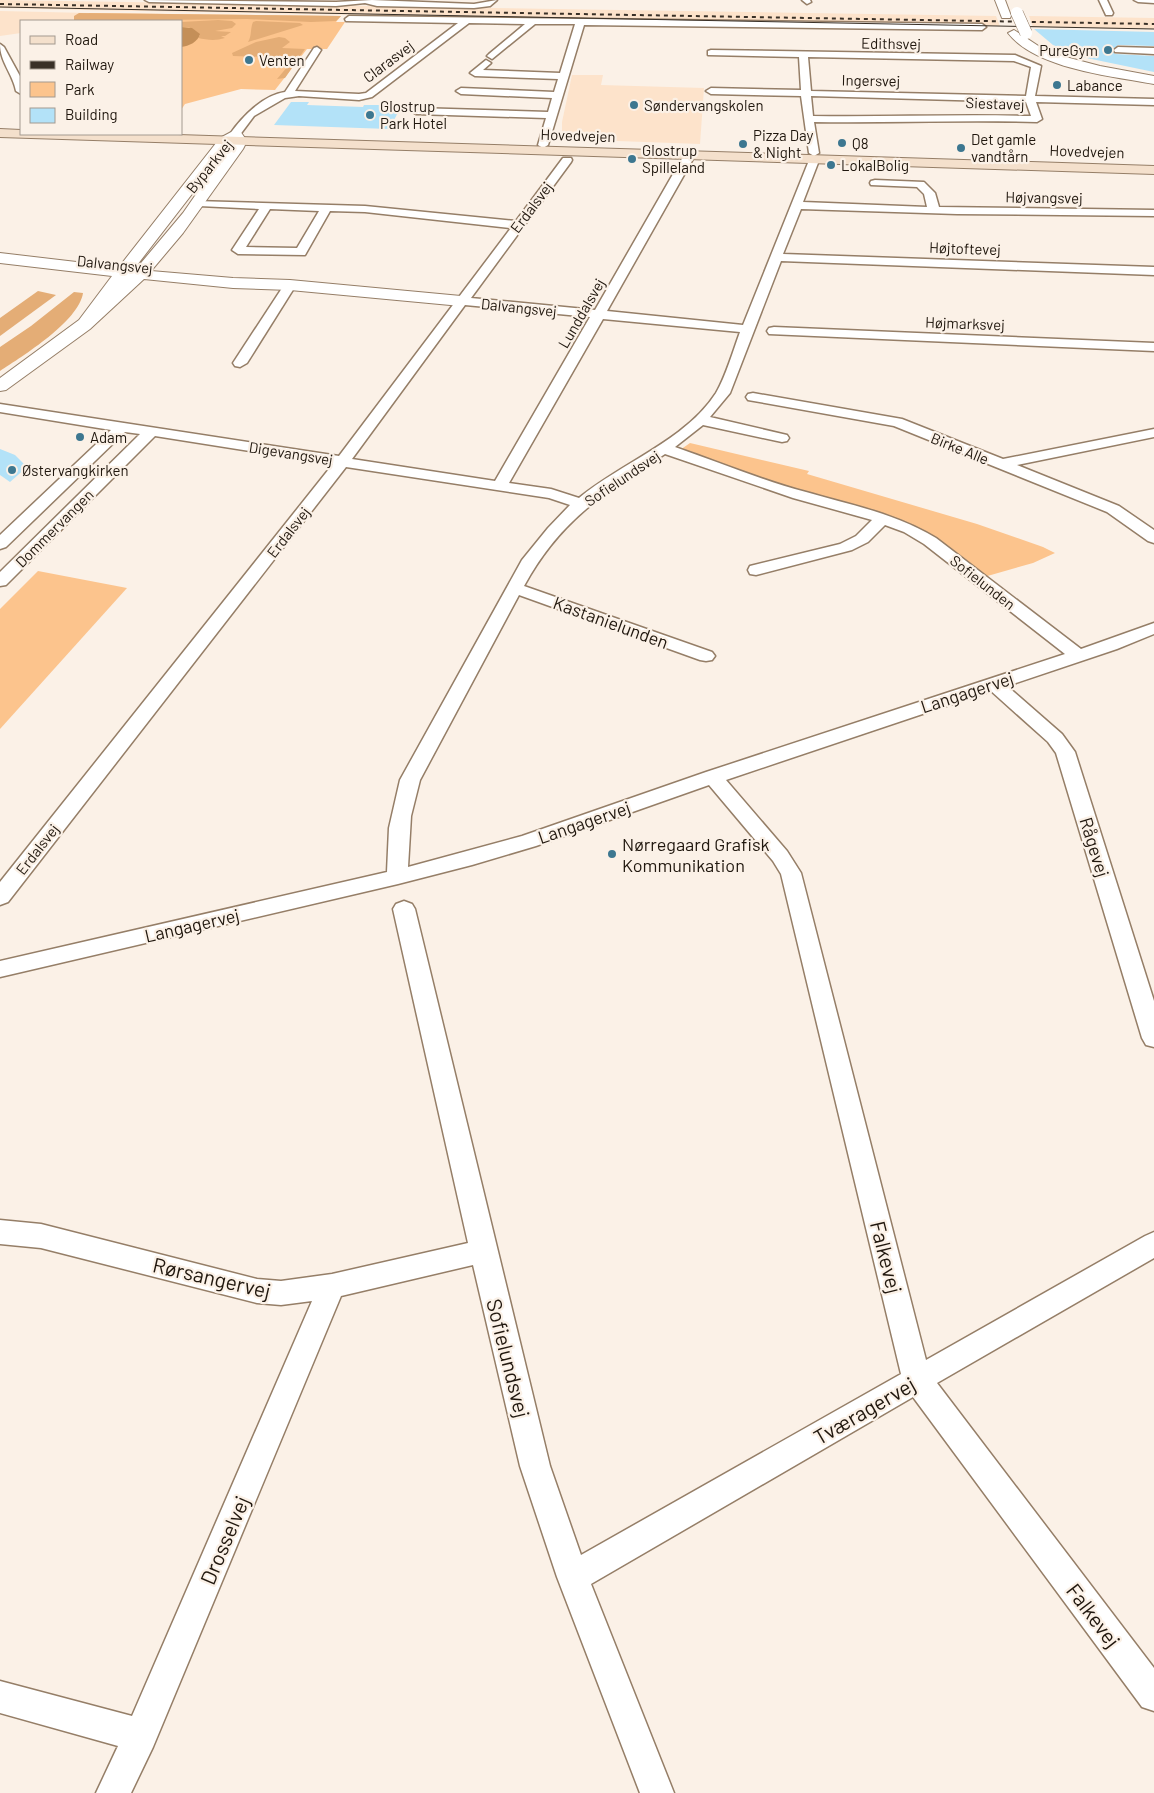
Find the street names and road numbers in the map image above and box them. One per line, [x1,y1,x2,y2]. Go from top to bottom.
street label: Edithsvej [861,33,921,53]
street label: Clarasvej [359,36,417,86]
street label: Ingersvej [841,70,901,90]
street label: Siestavej [965,93,1025,113]
street label: Hovedvejen [540,125,616,145]
street label: Byparkvej [182,136,236,196]
street label: Hovedvejen [1049,141,1125,161]
street label: Erdalsvej [506,178,556,236]
street label: Højvangsvej [1005,187,1083,207]
street label: Højtoftevej [929,238,1001,258]
street label: Dalvangsvej [76,251,154,277]
street label: Lunddalsvej [554,275,608,351]
street label: Dalvangsvej [480,294,558,320]
street label: Højmarksvej [925,313,1005,333]
street label: Birke Alle [928,428,992,468]
street label: Digevangsvej [248,437,334,469]
street label: Sofielundsvej [581,446,663,510]
street label: Dommervangen [11,485,97,571]
street label: Erdalsvej [263,503,313,561]
street label: Sofielunden [947,551,1019,613]
street label: Kastanielunden [550,591,672,653]
street label: Langagervej [918,667,1016,717]
street label: Langagervej [535,796,633,848]
street label: Rågevej [1075,814,1115,880]
street label: Erdalsvej [12,820,62,878]
street label: Langagervej [143,903,241,947]
street label: Falkevej [866,1218,908,1296]
street label: Rørsangervej [151,1251,273,1303]
street label: Sofielundsvej [482,1296,536,1420]
street label: Tværagervej [809,1371,919,1449]
street label: Drosselvej [194,1492,254,1588]
street label: Falkevej [1062,1578,1126,1652]

